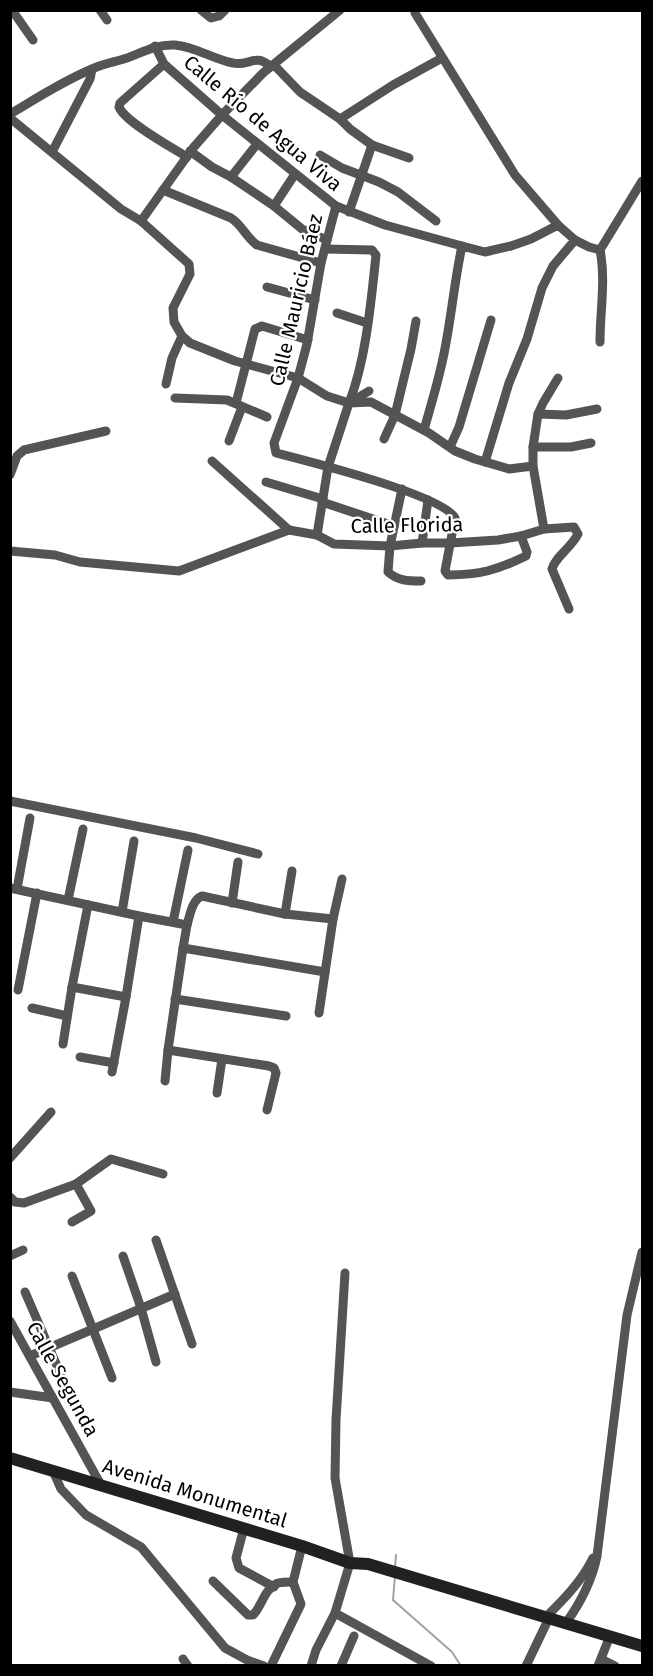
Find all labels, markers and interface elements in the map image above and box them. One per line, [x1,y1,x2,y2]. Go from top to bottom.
street label: Calle Río de Agua Viva [179,50,347,196]
street label: Calle Mauricio Báez [265,211,328,388]
street label: Calle Florida [350,512,464,538]
street label: Calle Segunda [22,1317,104,1441]
street label: Avenida Monumental [100,1454,290,1533]

